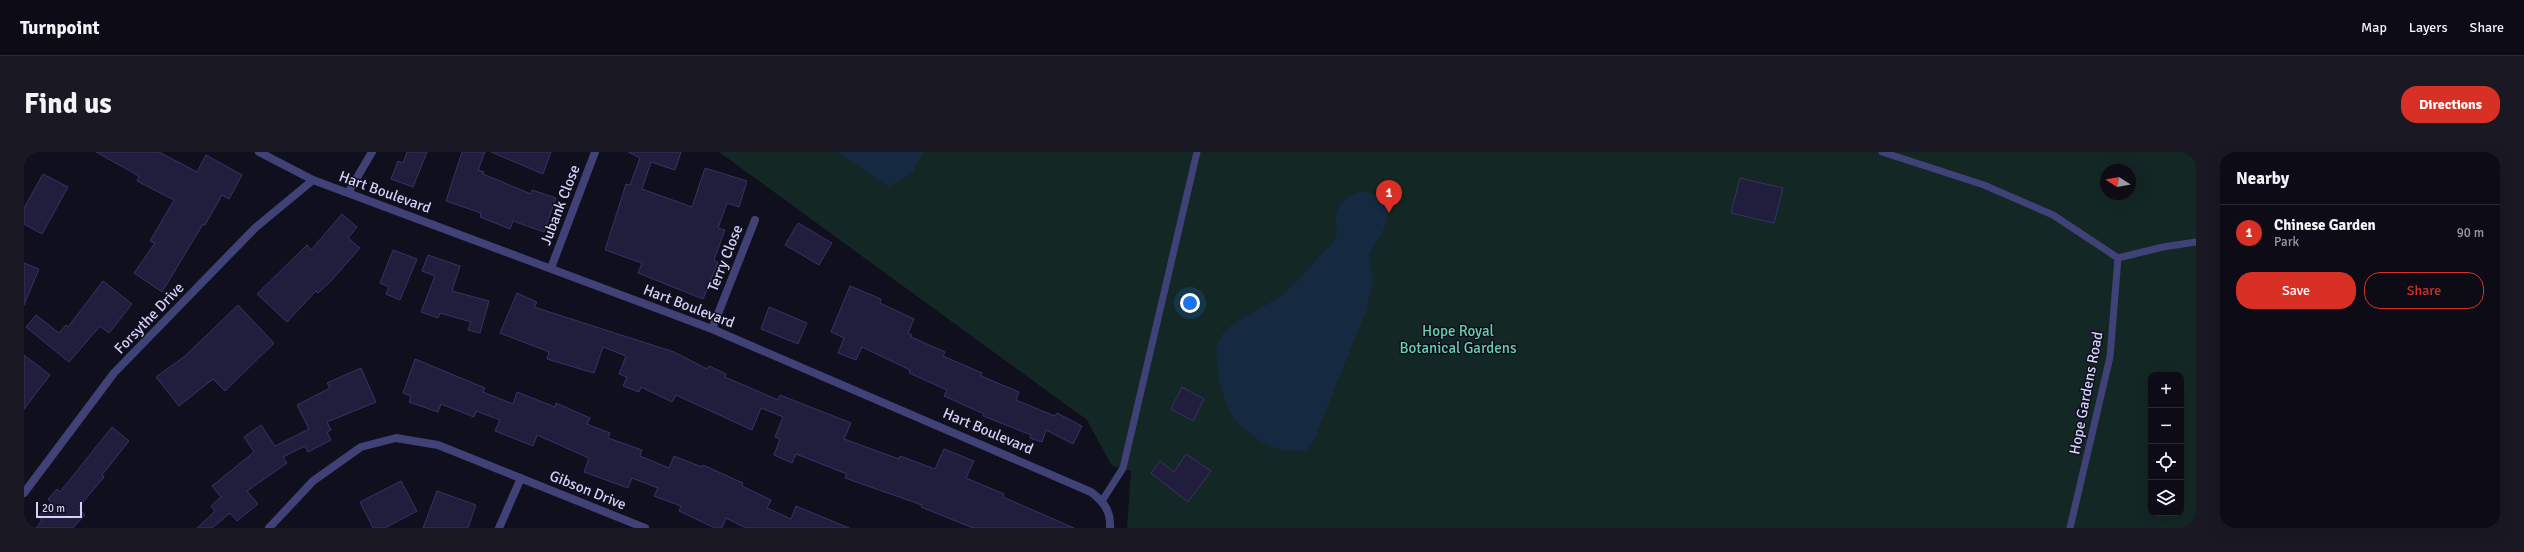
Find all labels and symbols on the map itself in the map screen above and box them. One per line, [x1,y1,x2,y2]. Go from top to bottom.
street label: Jubank Close [536,162,584,248]
north arrow [2100,164,2136,200]
street label: Hart Boulevard [337,167,433,217]
pin: 1 [1376,180,1402,213]
street label: Terry Close [703,222,747,294]
street label: Forsythe Drive [110,279,188,357]
street label: Hart Boulevard [641,280,737,332]
your location [1180,293,1200,313]
park label: Hope Royal Botanical Gardens [1399,322,1517,357]
street label: Hope Gardens Road [2065,330,2107,456]
street label: Hart Boulevard [940,404,1036,458]
street label: Gibson Drive [547,466,629,514]
scale bar [36,500,82,519]

